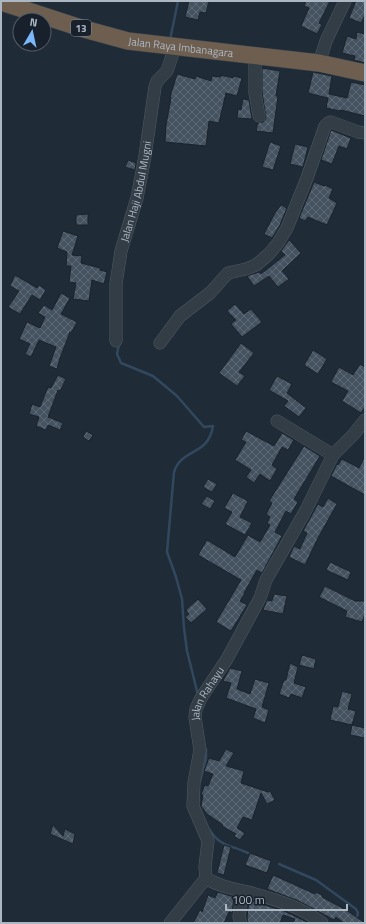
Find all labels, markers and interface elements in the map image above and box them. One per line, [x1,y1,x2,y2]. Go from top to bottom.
north arrow [12,12,52,52]
text: N [29,14,39,31]
road number: 13 [71,20,91,36]
street label: Jalan Raya Imbanagara [127,33,235,61]
street label: Jalan Haji Abdul Mugni [116,140,155,244]
street label: Jalan Rahayu [187,663,228,722]
scale bar [226,886,347,912]
text: 100 m [232,890,265,909]

